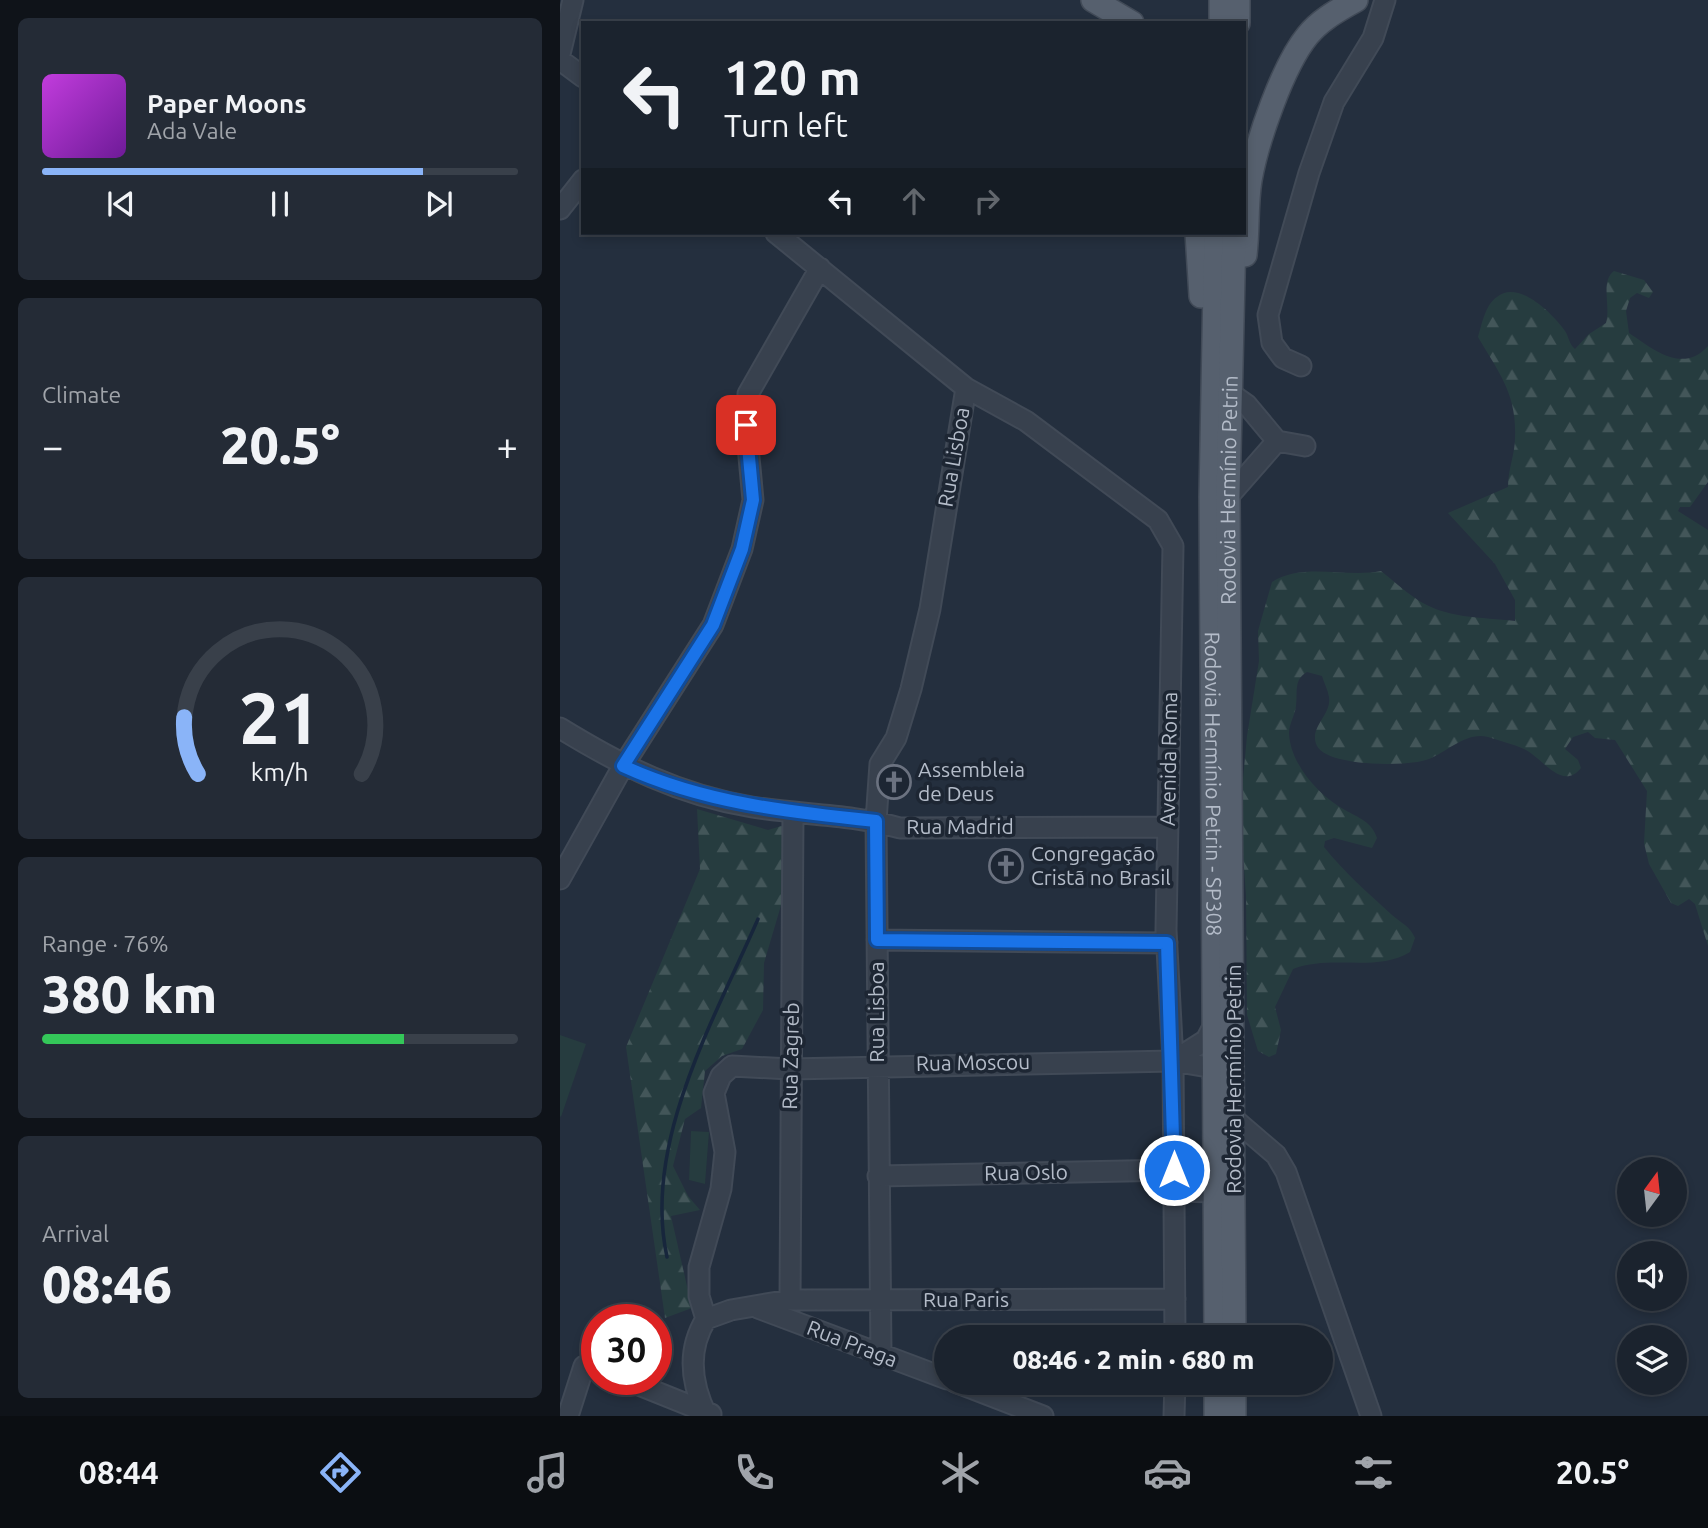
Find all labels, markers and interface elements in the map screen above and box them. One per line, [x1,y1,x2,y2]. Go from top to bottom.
icon: left [609,49,700,140]
text: 120 m [724,49,861,104]
text: Paper Moons [147,89,306,118]
text: Turn left [724,107,848,143]
text: Ada Vale [147,118,237,143]
icon: left [822,182,860,220]
icon: ahead [895,182,933,220]
icon: right [968,182,1006,220]
icon: previous [102,185,140,223]
icon: pause [261,185,299,223]
icon: next [420,185,458,223]
street label: Rodovia Hermínio Petrin [1215,375,1242,605]
text: Climate [42,382,121,407]
pin [716,395,776,455]
street label: Rua Lisboa [932,405,974,509]
icon: arrive [727,406,765,444]
text: 20.5° [220,416,340,474]
text: − [42,425,63,467]
text: + [497,425,518,467]
street label: Rodovia Hermínio Petrin - SP308 [1201,632,1227,936]
text: 21 [239,676,321,758]
street label: Avenida Roma [1155,692,1181,826]
place label: Assembleia de Deus [918,757,1025,805]
text: km/h [251,758,309,786]
church icon: Assembleia de Deus [875,763,913,801]
street label: Rua Madrid [906,814,1014,838]
place label: Congregação Cristã no Brasil [1031,841,1171,889]
church icon: Congregação Cristã no Brasil [987,847,1025,885]
text: Range · 76% [42,931,169,956]
street label: Rua Lisboa [864,962,888,1062]
street label: Rodovia Hermínio Petrin [1221,964,1245,1194]
text: 380 km [42,965,217,1023]
street label: Rua Zagreb [777,1002,803,1110]
street label: Rua Moscou [916,1049,1030,1075]
position arrow [1137,1133,1211,1207]
north arrow [1617,1157,1687,1227]
map controls [1617,1157,1687,1395]
street label: Rua Oslo [984,1159,1068,1185]
text: Arrival [42,1221,109,1246]
button: sound [1617,1241,1687,1311]
text: 08:46 [42,1255,172,1313]
street label: Rua Paris [923,1287,1009,1311]
speed limit sign: 30 [581,1304,672,1395]
street label: Rua Praga [804,1315,901,1371]
button: layers [1617,1325,1687,1395]
text: 08:46 · 2 min · 680 m [1013,1345,1254,1374]
icon: directions [316,1448,365,1497]
icon: music [523,1448,572,1497]
icon: phone [730,1448,779,1497]
icon: climate [936,1448,985,1497]
icon: car [1143,1448,1192,1497]
icon: filters [1349,1448,1398,1497]
text: 08:44 [79,1454,159,1490]
text: 20.5° [1556,1454,1629,1490]

